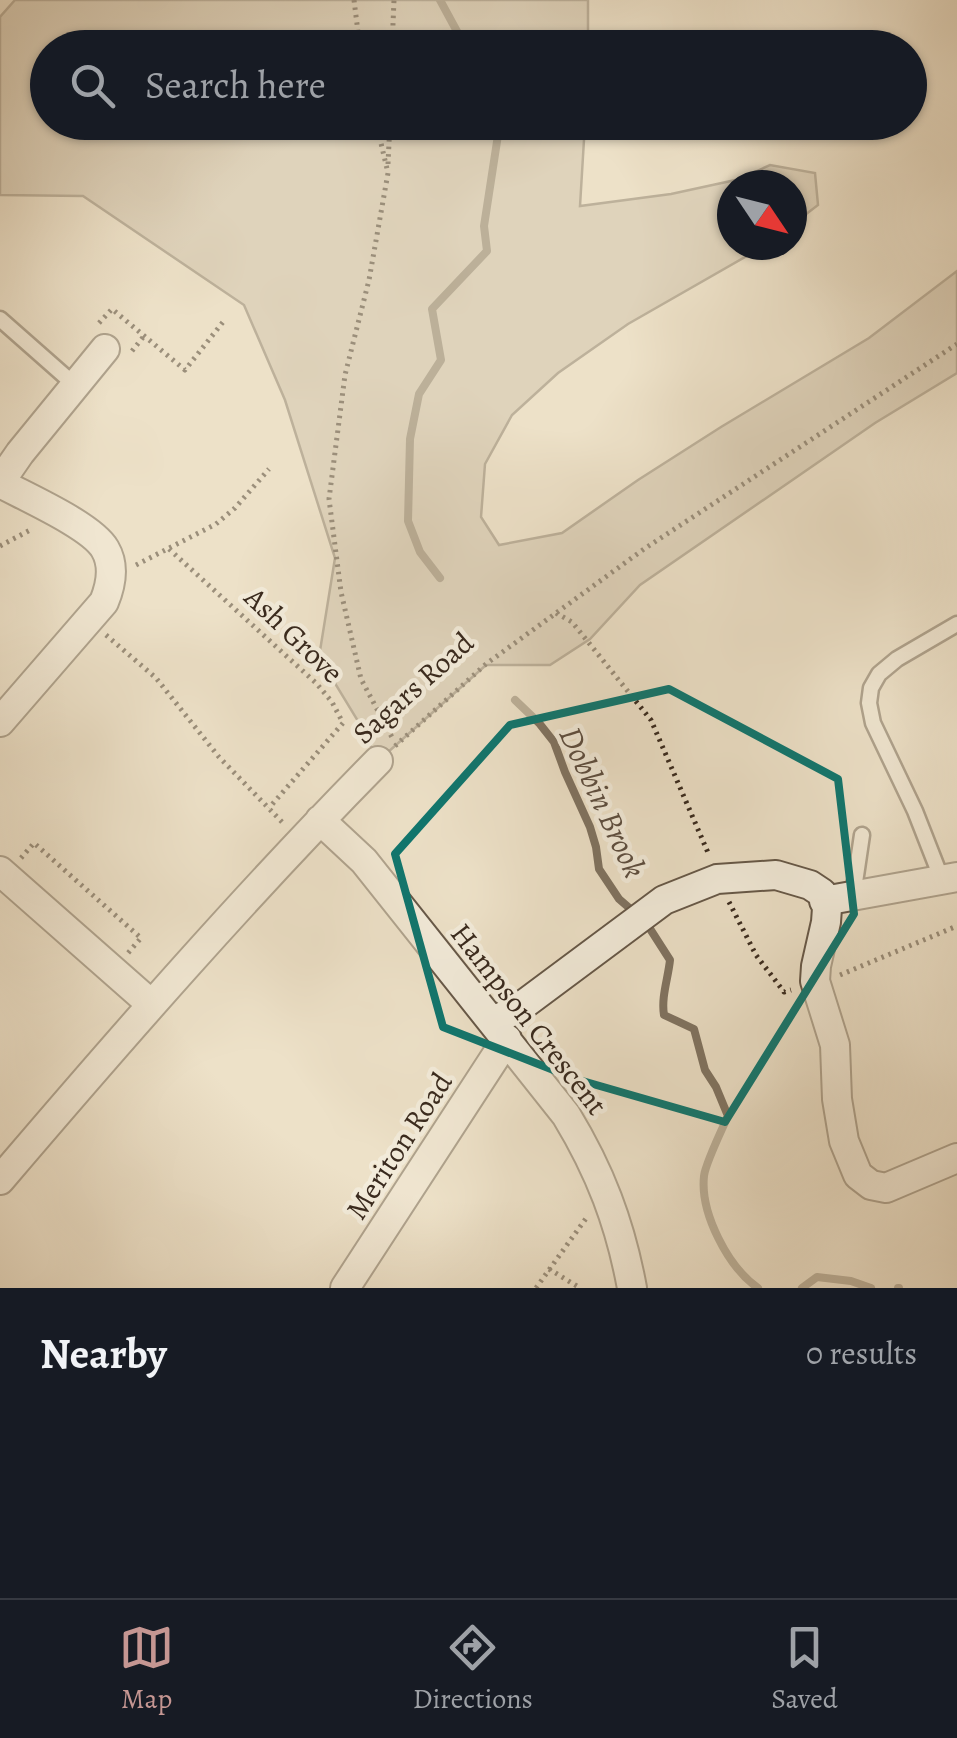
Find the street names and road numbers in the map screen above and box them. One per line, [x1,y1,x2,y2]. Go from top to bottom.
street label: Ash Grove [235,577,352,692]
street label: Sagars Road [344,622,483,753]
street label: Hampson Crescent [441,915,617,1123]
street label: Meriton Road [337,1064,462,1227]

